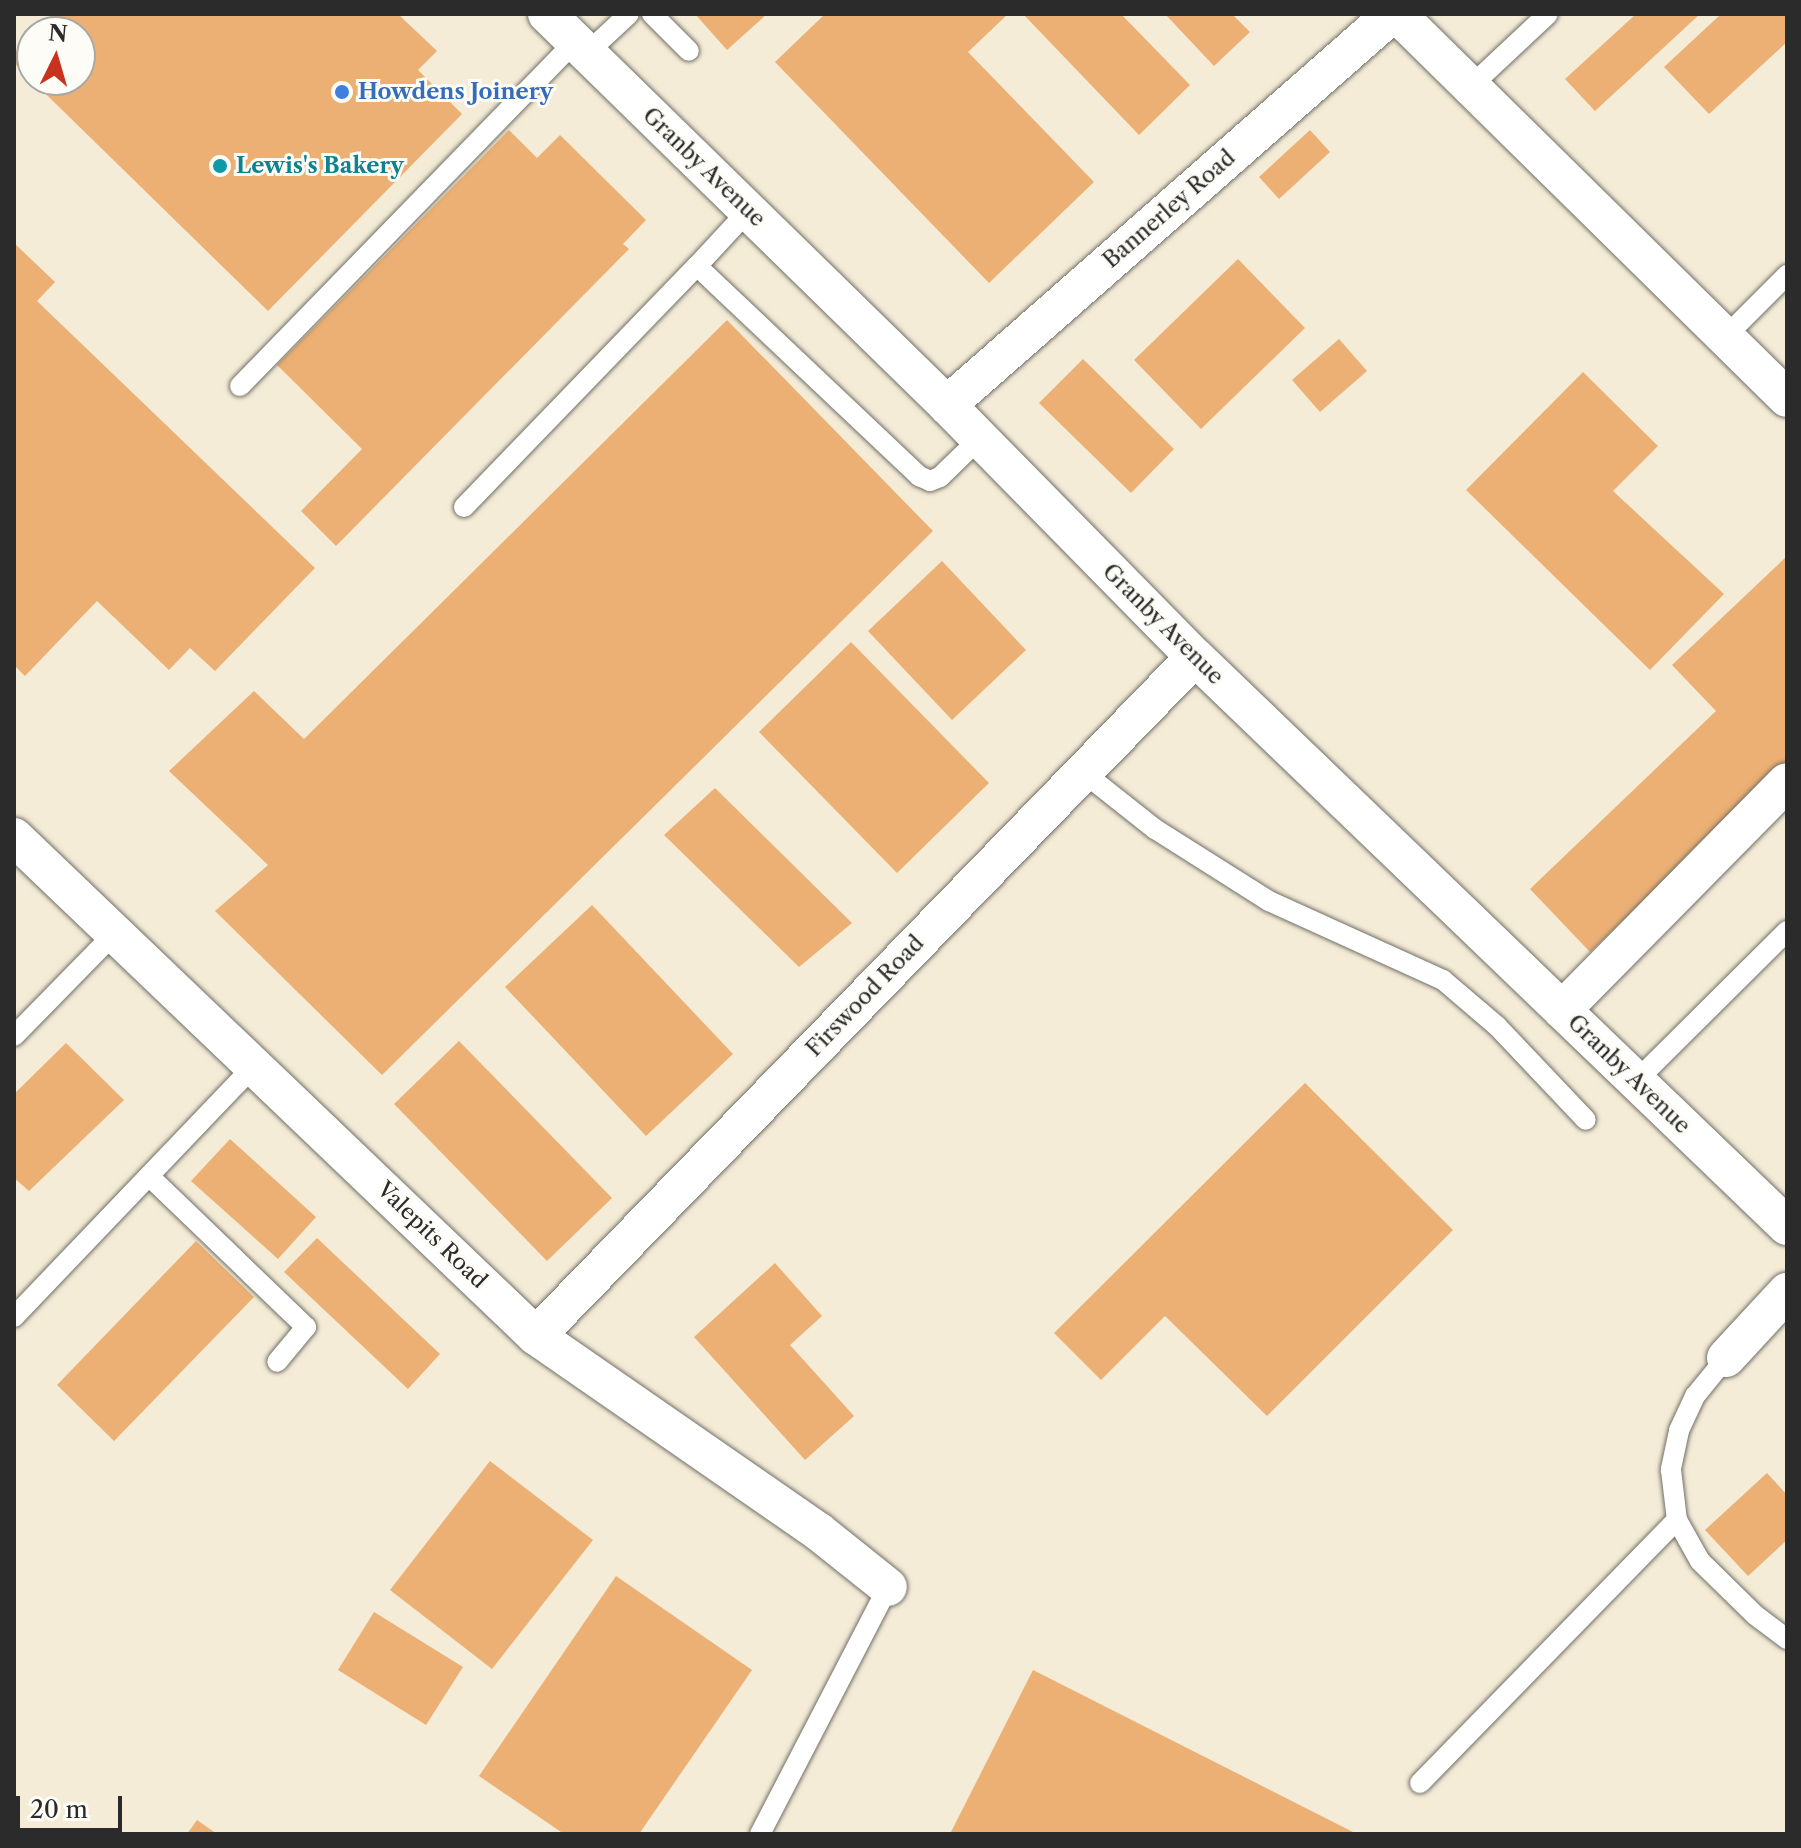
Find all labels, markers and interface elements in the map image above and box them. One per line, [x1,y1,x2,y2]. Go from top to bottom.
north arrow [16,16,96,96]
text: N [47,19,69,48]
place label: Howdens Joinery [358,79,553,105]
marker: Howdens Joinery [333,83,351,101]
street label: Granby Avenue [637,101,771,233]
street label: Bannerley Road [1097,144,1241,274]
place label: Lewis's Bakery [236,153,404,179]
marker: Lewis's Bakery [211,157,229,175]
street label: Granby Avenue [1097,558,1229,690]
street label: Firswood Road [801,930,929,1062]
street label: Granby Avenue [1562,1008,1696,1140]
street label: Valepits Road [372,1176,492,1294]
scale bar [20,1780,126,1830]
text: 20 m [30,1795,88,1824]

